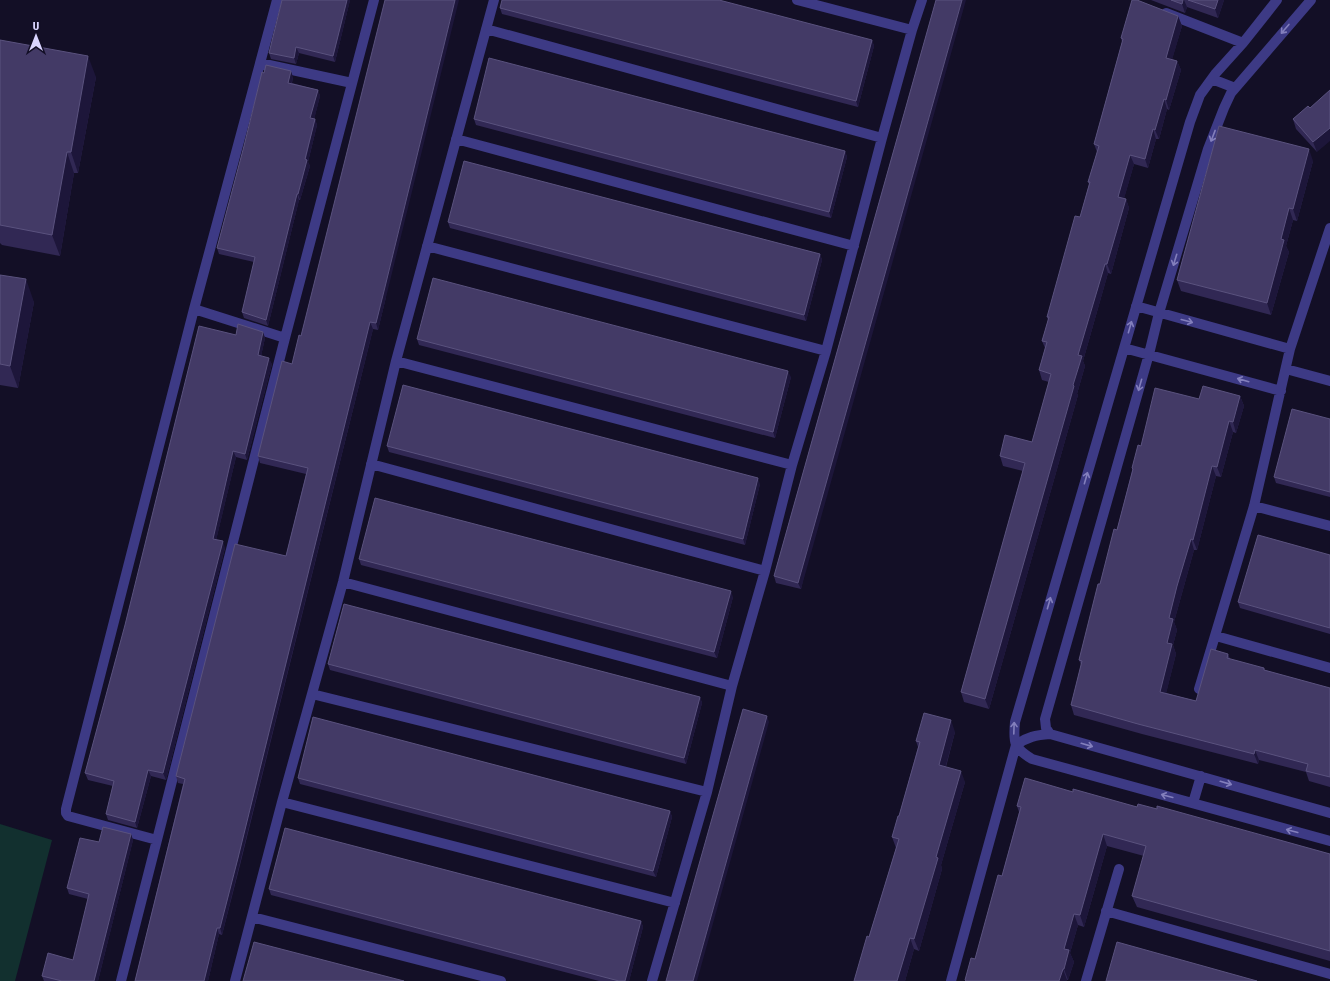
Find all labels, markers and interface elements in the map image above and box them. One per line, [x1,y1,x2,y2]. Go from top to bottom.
north arrow [16,16,56,56]
text: U [33,20,39,33]
one-way arrow [1281,24,1290,34]
one-way arrow [1209,130,1217,142]
one-way arrow [1171,253,1178,266]
one-way arrow [1180,318,1193,325]
one-way arrow [1127,321,1134,334]
one-way arrow [1237,376,1250,383]
one-way arrow [1136,379,1143,392]
one-way arrow [1083,472,1090,485]
one-way arrow [1046,597,1053,610]
one-way arrow [1011,722,1018,735]
one-way arrow [1081,742,1094,749]
one-way arrow [1219,780,1232,788]
one-way arrow [1161,792,1174,799]
one-way arrow [1286,826,1299,834]

